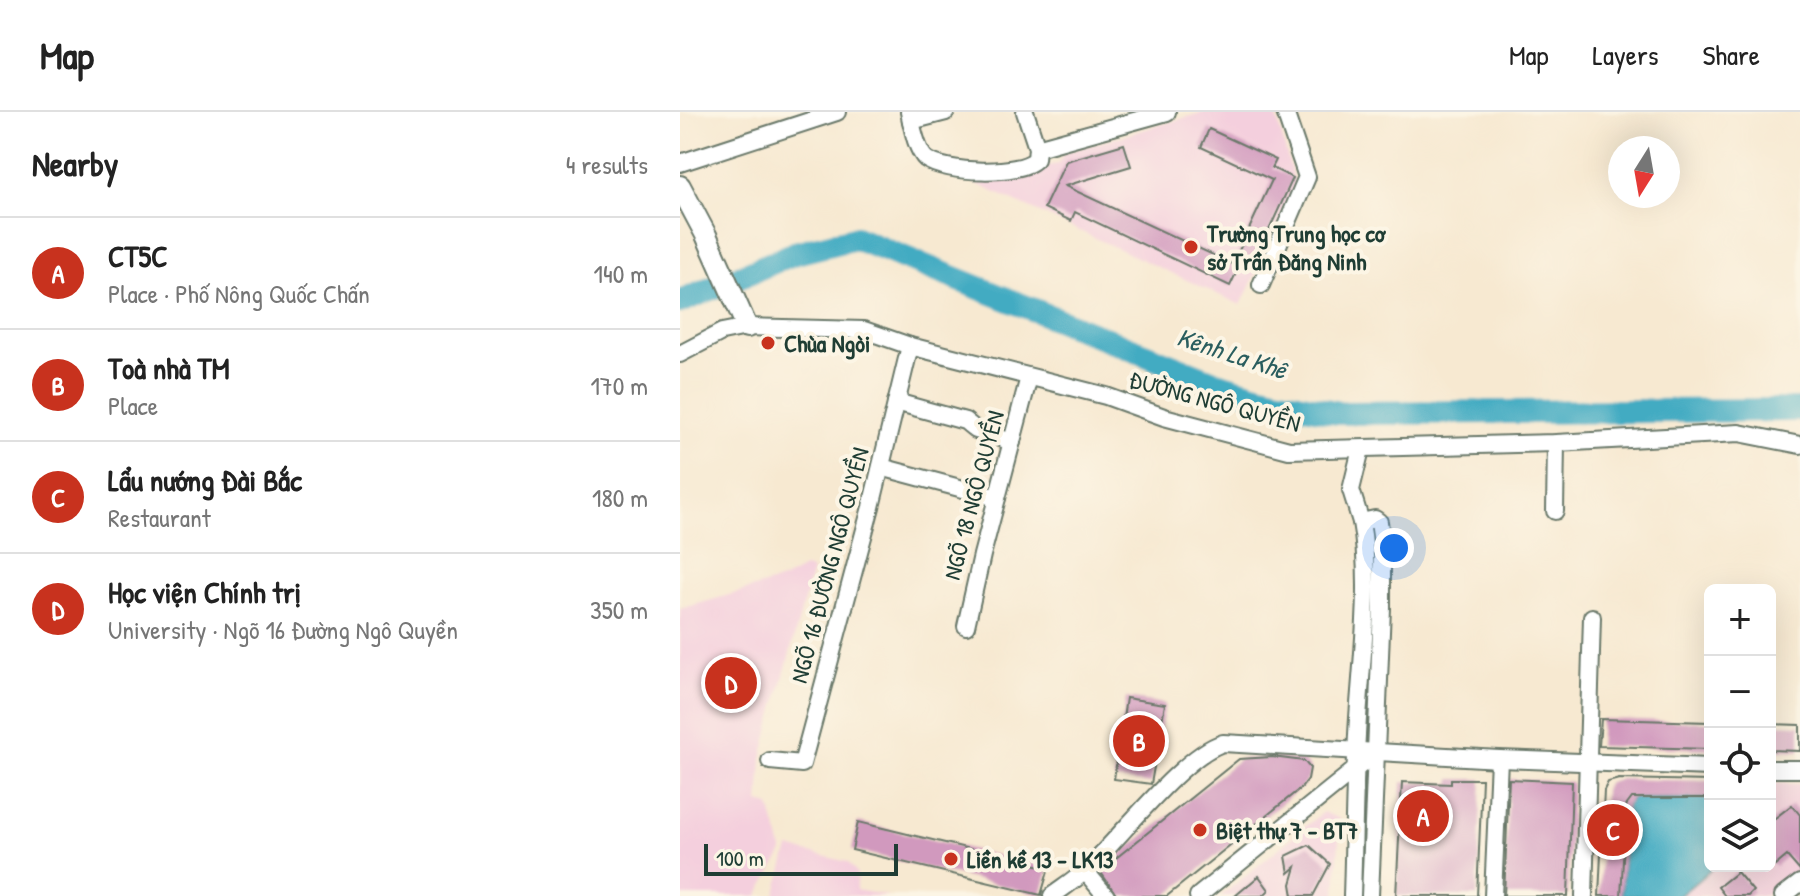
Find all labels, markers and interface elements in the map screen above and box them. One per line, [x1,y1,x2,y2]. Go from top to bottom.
text: Map [40,29,94,81]
text: Map [1509,36,1549,74]
text: Layers [1593,36,1658,74]
text: Share [1702,36,1760,74]
north arrow [1608,136,1680,208]
text: Nearby [32,141,118,187]
text: 4 results [566,147,648,182]
place label: Trường Trung học cơ sở Trần Đăng Ninh [1206,217,1387,278]
text: CT5C [108,236,168,276]
marker: Trường Trung học cơ sở Trần Đăng Ninh [1182,238,1200,256]
text: A [52,256,64,291]
text: 140 m [594,256,648,291]
text: Place · Phố Nông Quốc Chấn [108,276,370,311]
water label: Kênh La Khê [1173,319,1293,388]
place label: Chùa Ngòi [784,327,870,360]
marker: Chùa Ngòi [759,334,777,352]
text: Toà nhà TM [108,348,230,388]
street label: ĐƯỜNG NGÔ QUYỀN [1126,363,1304,439]
text: B [51,368,65,403]
text: 170 m [590,368,648,403]
text: Place [108,388,158,423]
street label: NGÕ 18 NGÔ QUYỀN [935,407,1011,583]
street label: NGÕ 16 ĐƯỜNG NGÔ QUYỀN [782,444,876,686]
text: Lẩu nướng Đài Bắc [108,460,302,500]
text: C [51,480,65,515]
text: 180 m [592,480,648,515]
text: Restaurant [108,500,211,535]
your location [1374,528,1414,568]
text: Học viện Chính trị [108,572,301,612]
map controls [1704,584,1776,872]
button: + [1704,584,1776,656]
text: D [52,592,64,627]
text: 350 m [590,592,648,627]
text: University · Ngõ 16 Đường Ngô Quyền [108,612,458,647]
pin: D [705,653,757,713]
button: − [1704,656,1776,728]
pin: B [1113,711,1165,771]
button: locate [1704,728,1776,800]
pin: A [1397,786,1449,846]
pin: C [1587,800,1639,860]
button: layers [1704,800,1776,872]
place label: Biệt thự 7 - BT7 [1216,814,1358,846]
marker: Biệt thự 7 - BT7 [1191,821,1209,839]
scale bar [704,840,898,876]
text: 100 m [716,843,764,873]
place label: Liền kề 13 - LK13 [967,843,1114,875]
marker: Liền kề 13 - LK13 [942,850,960,868]

